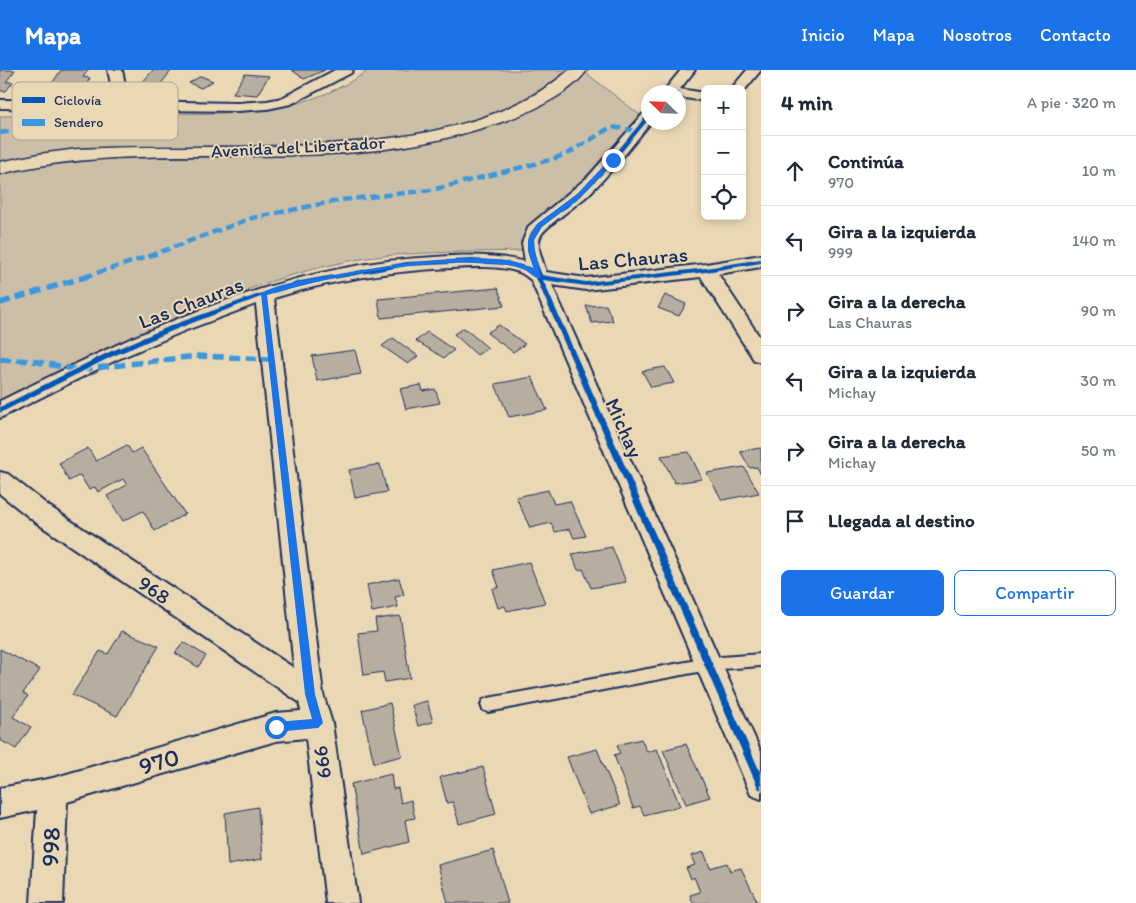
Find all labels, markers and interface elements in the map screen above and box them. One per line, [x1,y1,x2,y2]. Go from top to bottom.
text: Mapa [25,21,81,50]
text: Inicio [801,24,845,46]
text: Mapa [873,24,915,46]
text: Nosotros [943,24,1012,46]
text: Contacto [1040,24,1111,46]
legend [12,82,178,140]
north arrow [641,85,686,130]
map controls [701,85,746,220]
button: + [701,85,746,130]
text: 4 min [781,90,833,115]
text: Ciclovía [54,92,102,109]
text: A pie · 320 m [1027,93,1116,112]
text: Sendero [54,114,103,131]
button: − [701,130,746,175]
street label: Avenida del Libertador [210,131,386,163]
route end [602,149,625,172]
text: Continúa [828,150,904,173]
icon: ahead [781,157,809,185]
text: 10 m [1082,161,1116,180]
text: 970 [828,173,854,192]
button: locate [701,175,746,220]
text: Gira a la izquierda [828,220,976,243]
icon: left [781,227,809,255]
text: 140 m [1072,231,1116,250]
street label: Las Chauras [577,241,689,276]
text: 999 [828,243,853,262]
street label: Las Chauras [135,271,247,334]
text: Gira a la derecha [828,290,966,313]
icon: right [781,297,809,325]
text: 90 m [1081,301,1116,320]
text: Las Chauras [828,313,912,332]
text: Gira a la izquierda [828,360,976,383]
icon: left [781,367,809,395]
text: 30 m [1080,371,1116,390]
text: Michay [828,383,876,402]
street label: Michay [600,394,649,462]
text: Gira a la derecha [828,430,966,453]
icon: right [781,437,809,465]
text: 50 m [1081,441,1116,460]
text: Michay [828,453,876,472]
icon: arrive [781,507,809,535]
text: Llegada al destino [828,509,975,532]
street label: 968 [133,570,175,609]
button: Guardar [781,570,944,616]
button: Compartir [954,570,1116,616]
route start [265,716,288,739]
street label: 970 [135,741,183,781]
street label: 999 [309,744,338,780]
street label: 998 [34,826,66,868]

